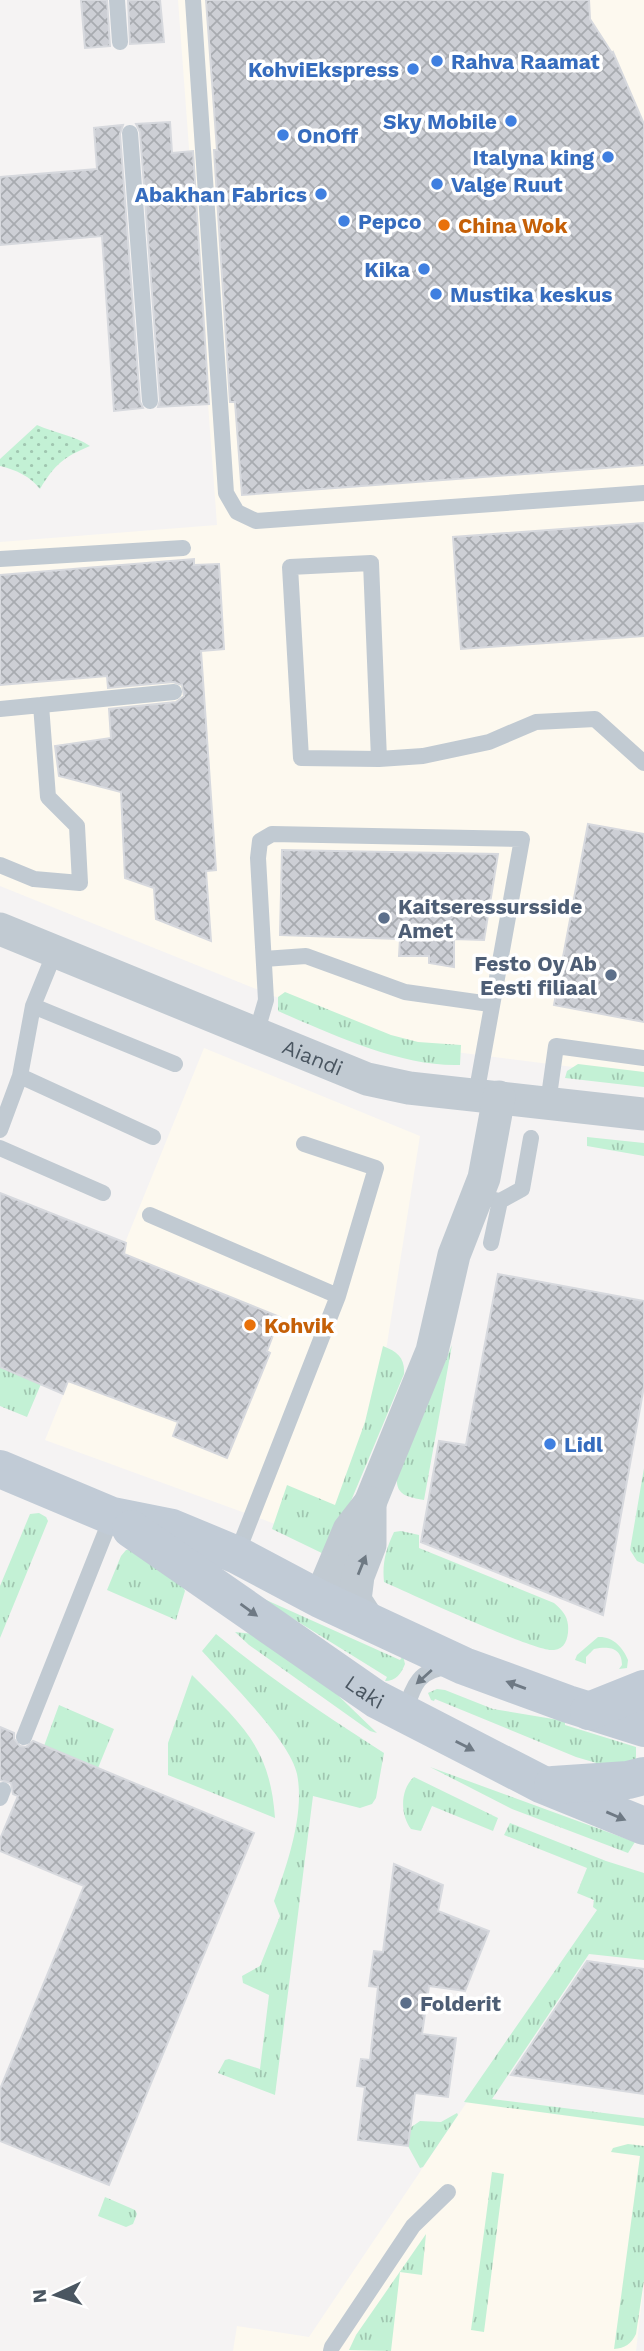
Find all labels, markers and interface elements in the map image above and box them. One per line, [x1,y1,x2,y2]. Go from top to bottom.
place label: Rahva Raamat [451,49,600,74]
marker: Rahva Raamat [429,53,445,69]
place label: KohviEkspress [248,57,399,82]
marker: KohviEkspress [405,61,421,77]
place label: Sky Mobile [383,109,497,134]
marker: Sky Mobile [503,113,519,129]
place label: OnOff [297,123,359,148]
marker: OnOff [275,127,291,143]
place label: Italyna king [473,145,594,170]
marker: Italyna king [600,149,616,165]
place label: Valge Ruut [451,172,563,197]
marker: Valge Ruut [429,176,445,192]
place label: Abakhan Fabrics [135,182,307,207]
marker: Abakhan Fabrics [313,186,329,202]
place label: Pepco [358,209,422,234]
marker: Pepco [336,213,352,229]
place label: China Wok [458,213,568,238]
marker: China Wok [436,217,452,233]
place label: Kika [364,257,411,282]
marker: Kika [416,261,432,277]
place label: Mustika keskus [450,282,612,307]
marker: Mustika keskus [428,286,444,302]
place label: Kaitseressursside Amet [398,894,582,943]
marker: Kaitseressursside Amet [376,910,392,926]
place label: Festo Oy Ab Eesti filiaal [474,951,597,1000]
marker: Festo Oy Ab Eesti filiaal [603,967,619,983]
street label: Aiandi [279,1033,347,1080]
place label: Kohvik [264,1313,335,1338]
marker: Kohvik [242,1317,258,1333]
place label: Lidl [564,1432,603,1457]
marker: Lidl [542,1436,558,1452]
one-way arrow [357,1554,368,1575]
one-way arrow [240,1603,258,1617]
one-way arrow [416,1668,433,1684]
street label: Laki [341,1669,389,1714]
one-way arrow [506,1679,527,1690]
one-way arrow [455,1740,475,1751]
one-way arrow [606,1810,627,1821]
place label: Folderit [420,1991,501,2016]
marker: Folderit [398,1995,414,2011]
north arrow [21,2260,91,2330]
text: N [28,2288,52,2304]

